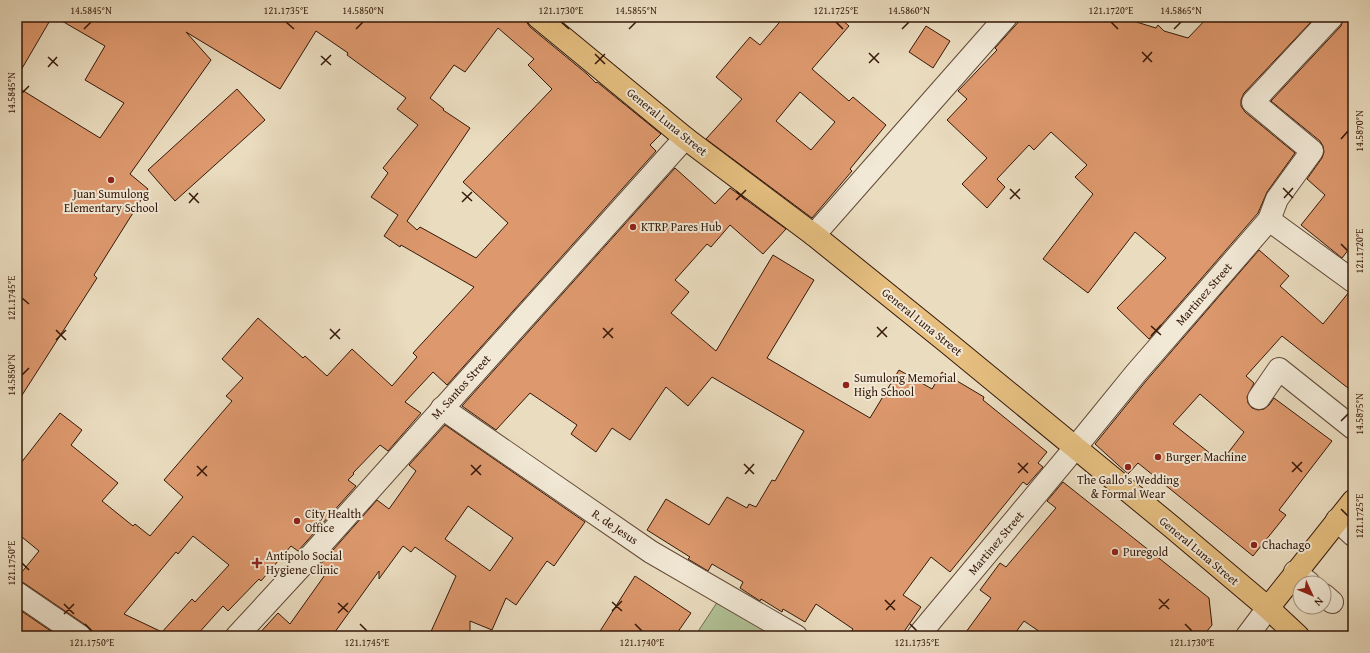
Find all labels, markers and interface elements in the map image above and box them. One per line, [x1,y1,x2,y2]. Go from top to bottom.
text: 14.5845°N [70,3,112,18]
text: 121.1735°E [264,3,308,18]
text: 14.5850°N [342,3,384,18]
text: 121.1730°E [539,3,583,18]
text: 14.5855°N [615,3,657,18]
text: 121.1725°E [814,3,858,18]
text: 14.5860°N [888,3,930,18]
text: 121.1720°E [1089,3,1133,18]
text: 14.5865°N [1160,3,1202,18]
text: 14.5845°N [4,72,19,114]
street label: General Luna Street [623,84,712,160]
text: 14.5870°N [1352,110,1367,152]
marker: Juan Sumulong Elementary School [106,175,116,185]
place label: Juan Sumulong Elementary School [64,185,159,216]
place label: KTRP Pares Hub [641,218,721,235]
marker: KTRP Pares Hub [628,222,638,232]
text: 121.1720°E [1352,229,1367,273]
street label: Martinez Street [1171,258,1236,329]
text: 121.1745°E [4,276,19,320]
street label: General Luna Street [878,284,967,360]
street label: M. Santos Street [427,350,495,423]
text: 14.5850°N [4,354,19,396]
place label: Sumulong Memorial High School [854,369,957,400]
marker: Sumulong Memorial High School [841,380,851,390]
text: 14.5875°N [1352,393,1367,435]
place label: Burger Machine [1166,448,1247,465]
marker: Burger Machine [1153,452,1163,462]
marker: The Gallo's Wedding & Formal Wear [1123,462,1133,472]
place label: The Gallo's Wedding & Formal Wear [1077,471,1179,502]
text: 121.1725°E [1352,494,1367,538]
place label: City Health Office [305,505,362,536]
street label: R. de Jesus [589,505,642,548]
street label: Martinez Street [964,506,1028,578]
street label: General Luna Street [1156,512,1243,590]
marker: City Health Office [292,516,302,526]
place label: Chachago [1262,536,1311,553]
marker: Chachago [1249,540,1259,550]
text: 121.1750°E [4,541,19,585]
place label: Puregold [1123,543,1169,560]
place label: Antipolo Social Hygiene Clinic [266,547,343,578]
marker: Puregold [1110,547,1120,557]
marker: Antipolo Social Hygiene Clinic [251,557,263,569]
north arrow [1292,575,1332,615]
text: N [1310,594,1328,611]
text: 121.1750°E [70,635,114,650]
text: 121.1745°E [345,635,389,650]
text: 121.1740°E [620,635,664,650]
text: 121.1735°E [895,635,939,650]
text: 121.1730°E [1170,635,1214,650]

